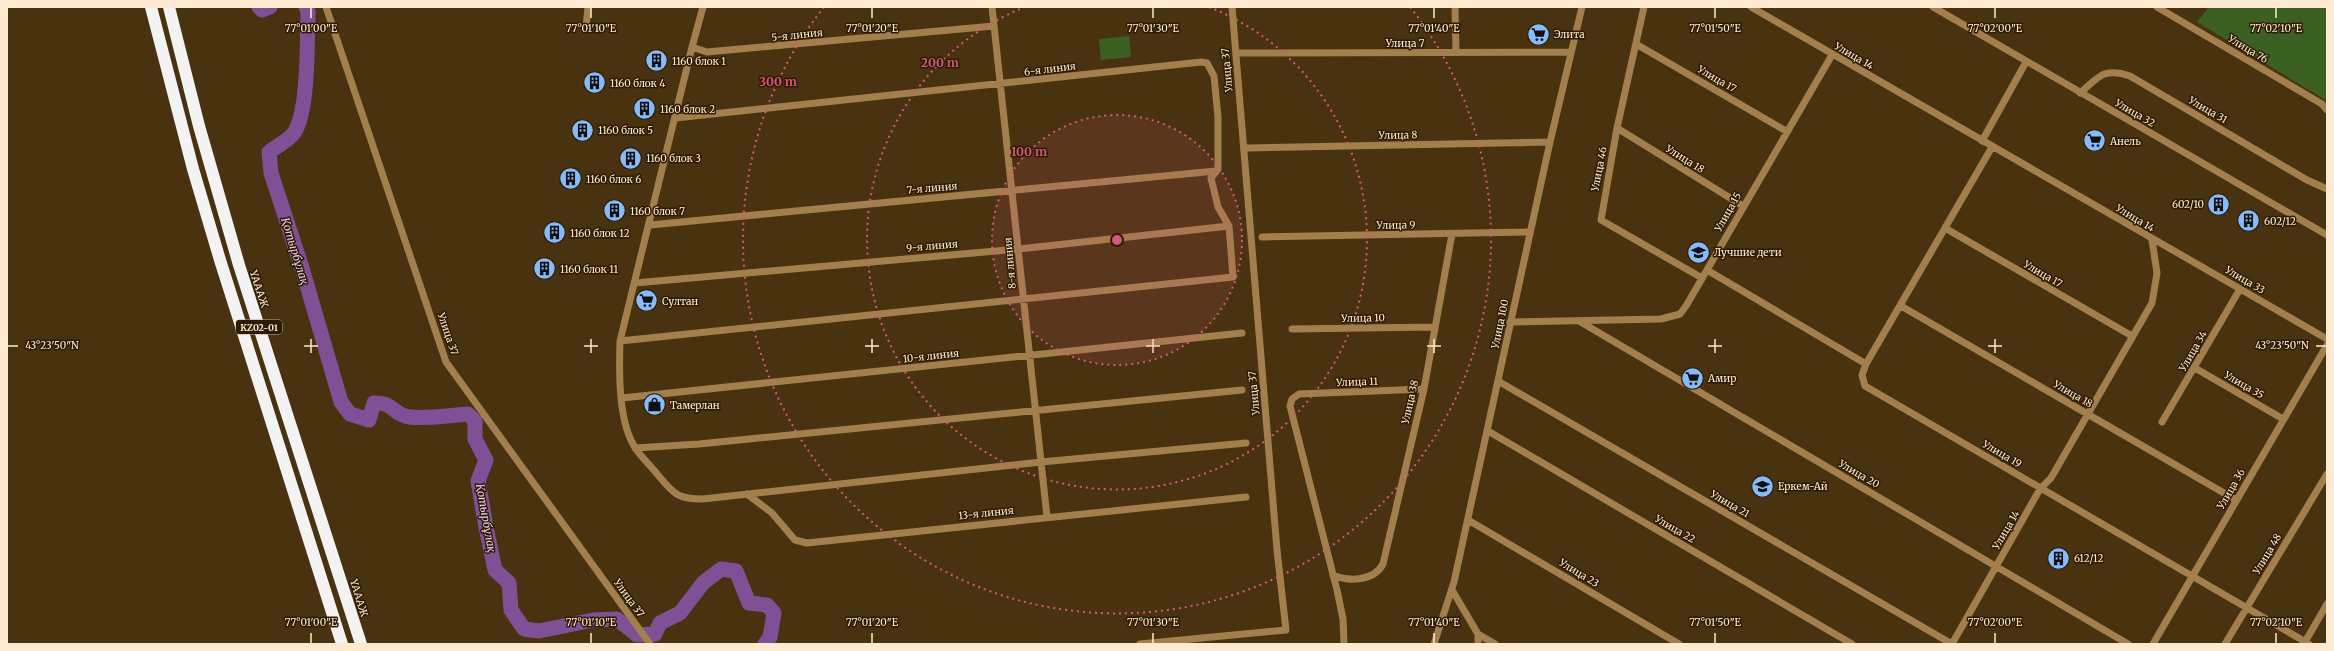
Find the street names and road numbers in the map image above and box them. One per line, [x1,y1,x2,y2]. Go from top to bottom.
street label: 5-я линия [771,26,823,44]
street label: Улица 76 [2225,32,2270,66]
street label: Улица 7 [1385,37,1425,50]
street label: Улица 14 [1831,39,1876,72]
street label: Улица 37 [1219,47,1235,94]
street label: 6-я линия [1023,59,1077,79]
street label: Улица 17 [1694,62,1739,95]
street label: Улица 31 [2185,93,2230,127]
street label: Улица 32 [2112,96,2158,130]
street label: Улица 8 [1377,128,1418,142]
street label: Улица 18 [1662,142,1707,176]
street label: Улица 46 [1588,146,1610,193]
street label: 7-я линия [906,179,958,197]
street label: Улица 15 [1711,190,1744,235]
street label: Улица 14 [2112,201,2157,235]
street label: Улица 9 [1375,218,1416,232]
street label: 9-я линия [906,237,958,255]
street label: 8-я линия [1001,237,1019,289]
street label: Улица 17 [2020,257,2065,290]
street label: Улица 33 [2222,263,2268,297]
street label: ҮАААЖ [247,268,271,310]
street label: Улица 100 [1488,298,1512,351]
street label: Улица 37 [434,310,461,357]
street label: Улица 10 [1340,311,1385,325]
road number: KZ02-01 [236,320,282,334]
street label: Улица 34 [2176,328,2210,375]
street label: 10-я линия [902,347,960,365]
street label: Улица 35 [2221,368,2266,402]
street label: Улица 37 [1246,370,1262,417]
street label: Улица 11 [1335,375,1379,389]
street label: Улица 18 [2050,377,2095,410]
street label: Улица 38 [1398,379,1421,426]
street label: Улица 19 [1979,437,2024,470]
street label: Улица 20 [1835,457,1882,491]
street label: Улица 36 [2214,466,2248,512]
street label: Улица 21 [1707,487,1752,521]
street label: 13-я линия [958,504,1014,522]
street label: Улица 14 [1989,508,2022,553]
street label: Улица 22 [1652,512,1698,546]
street label: Улица 48 [2249,531,2284,578]
street label: Улица 23 [1556,556,1602,590]
street label: Улица 37 [610,576,647,620]
street label: ҮАААЖ [347,577,371,619]

